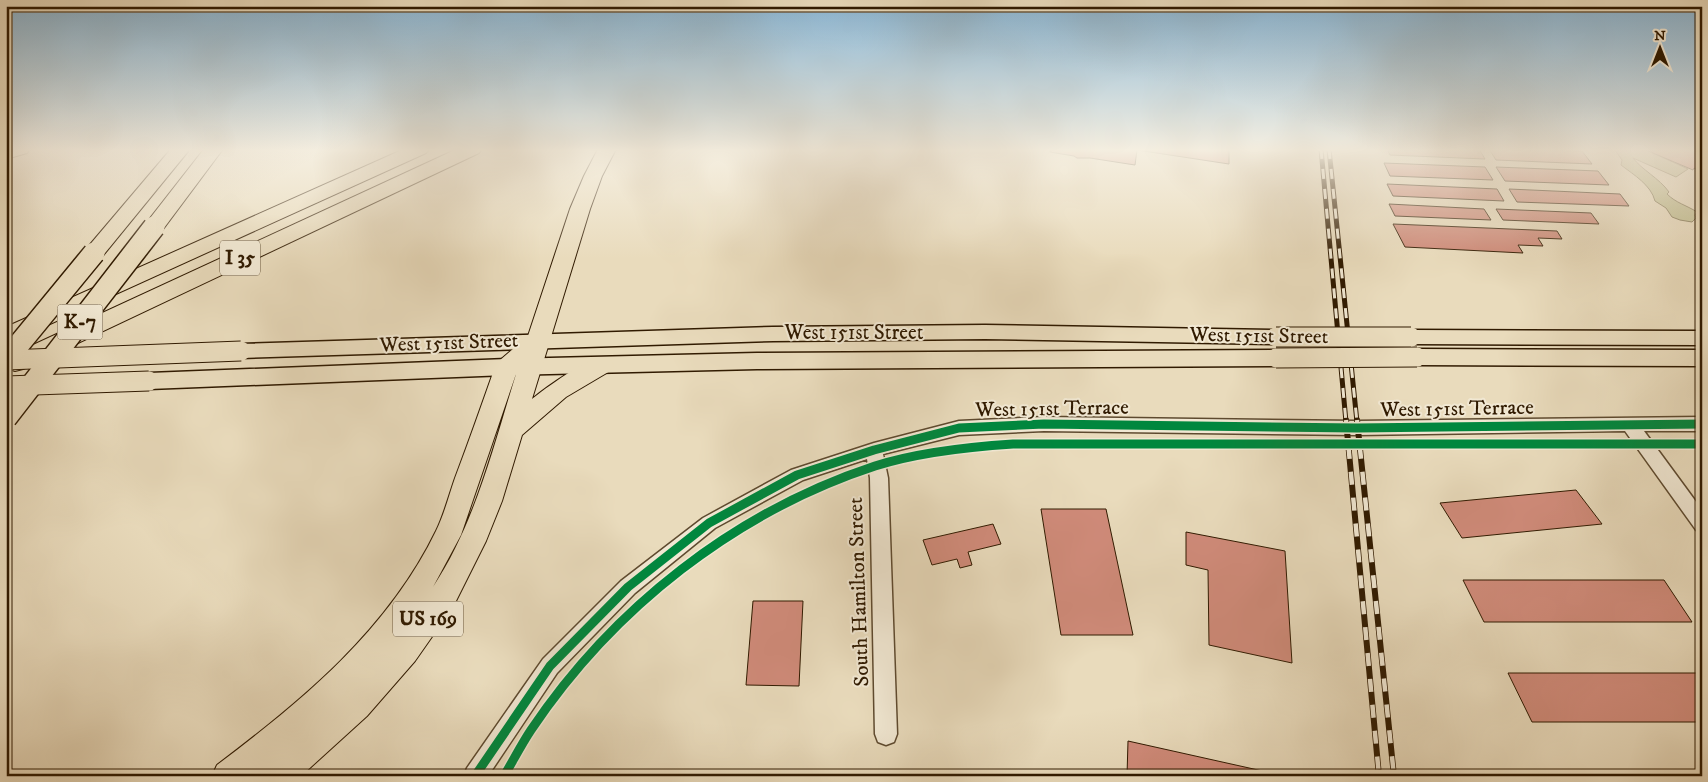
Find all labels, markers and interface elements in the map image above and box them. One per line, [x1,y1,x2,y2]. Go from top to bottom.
north arrow [1636,22,1686,72]
text: N [1654,27,1666,45]
road number: I 35 [220,240,260,276]
road number: K-7 [58,304,102,340]
street label: West 151st Street [784,320,924,346]
street label: West 151st Street [1188,322,1329,350]
street label: West 151st Street [378,328,519,358]
street label: West 151st Terrace [974,395,1129,423]
street label: West 151st Terrace [1379,395,1534,423]
street label: South Hamilton Street [843,497,875,687]
road number: US 169 [393,602,463,636]

